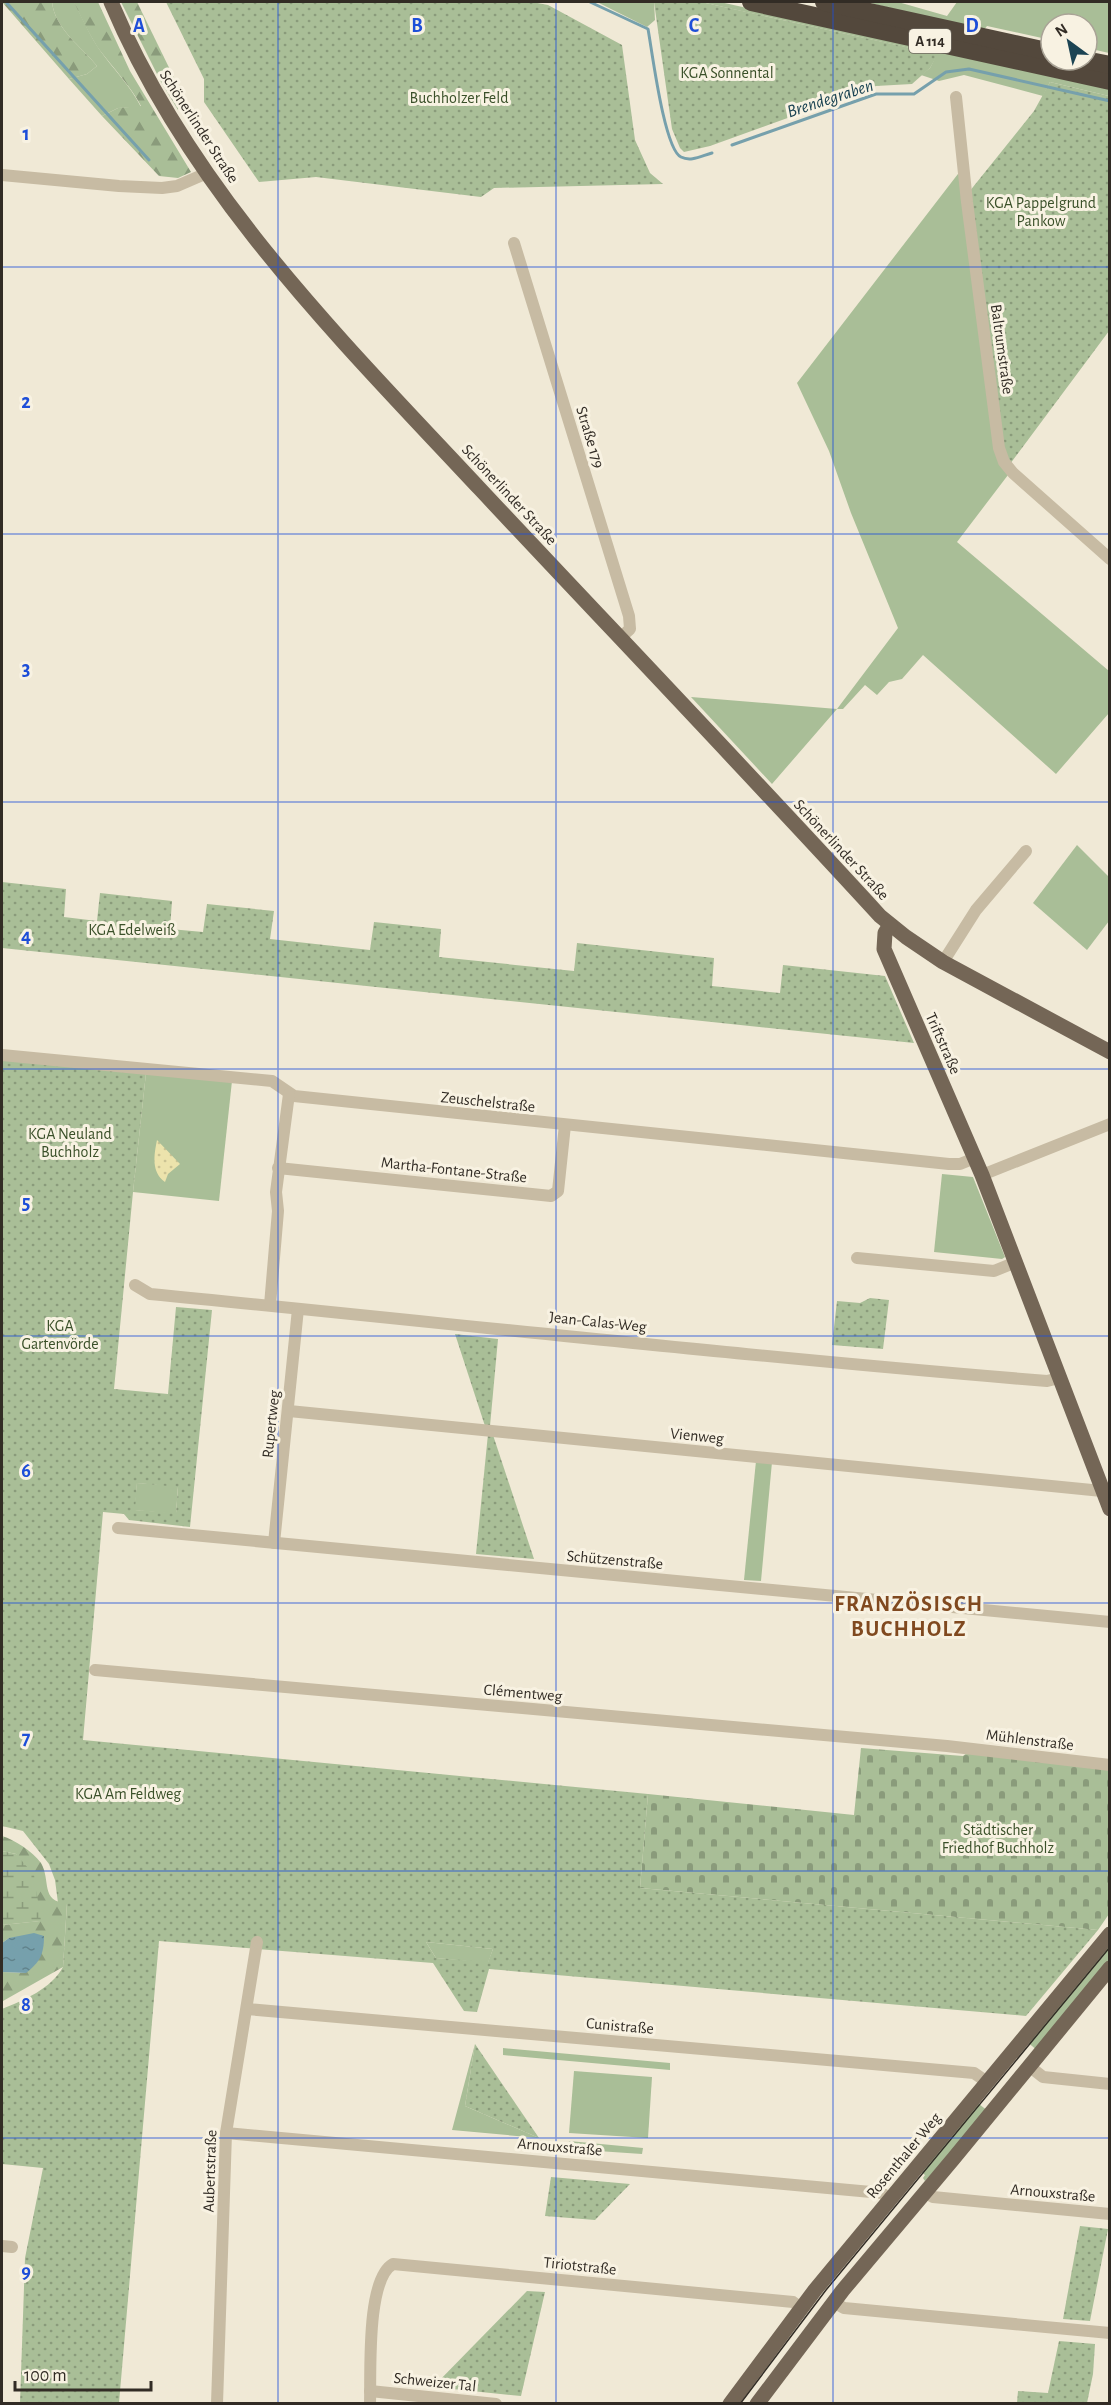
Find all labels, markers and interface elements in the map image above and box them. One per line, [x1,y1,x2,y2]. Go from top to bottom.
north arrow [1039,12,1099,72]
text: A [133,16,145,36]
text: B [411,16,423,36]
text: C [689,16,700,36]
text: D [965,16,979,36]
text: N [1052,21,1070,40]
road number: A 114 [909,29,951,53]
park label: KGA Sonnental [680,65,774,81]
street label: Schönerlinder Straße [157,67,242,186]
water label: Brendegraben [785,77,876,121]
park label: Buchholzer Feld [410,90,508,106]
text: 1 [22,124,30,144]
park label: KGA Pappelgrund Pankow [986,195,1096,229]
street label: Baltrumstraße [988,303,1016,395]
text: 2 [21,392,31,412]
street label: Straße 179 [573,405,607,470]
street label: Schönerlinder Straße [459,441,560,548]
text: 3 [22,659,30,679]
street label: Schönerlinder Straße [791,796,892,903]
park label: KGA Edelweiß [88,922,176,938]
text: 4 [21,926,31,946]
street label: Triftstraße [922,1010,964,1077]
street label: Zeuschelstraße [440,1089,536,1115]
park label: KGA Neuland Buchholz [28,1126,112,1160]
street label: Martha-Fontane-Straße [380,1154,528,1186]
text: 5 [22,1193,30,1213]
street label: Jean-Calas-Weg [549,1309,647,1335]
park label: KGA Gartenvörde [21,1318,99,1352]
street label: Rupertweg [259,1389,283,1459]
street label: Vienweg [669,1425,725,1447]
text: 6 [21,1461,31,1481]
street label: Schützenstraße [566,1548,664,1572]
district label: FRANZÖSISCH BUCHHOLZ [834,1591,984,1640]
street label: Clémentweg [483,1682,563,1704]
street label: Mühlenstraße [985,1727,1075,1753]
text: 7 [22,1728,31,1748]
park label: KGA Am Feldweg [75,1786,181,1802]
park label: Städtischer Friedhof Buchholz [942,1822,1055,1856]
text: 8 [21,1995,31,2015]
street label: Cunistraße [585,2015,654,2037]
street label: Rosenthaler Weg [863,2110,944,2201]
street label: Aubertstraße [201,2129,219,2213]
street label: Arnouxstraße [517,2135,603,2159]
street label: Arnouxstraße [1010,2181,1096,2205]
street label: Tiriotstraße [543,2254,617,2278]
text: 9 [21,2262,31,2282]
scale bar [15,2354,152,2392]
text: 100 m [24,2367,67,2385]
street label: Schweizer Tal [393,2370,477,2394]

